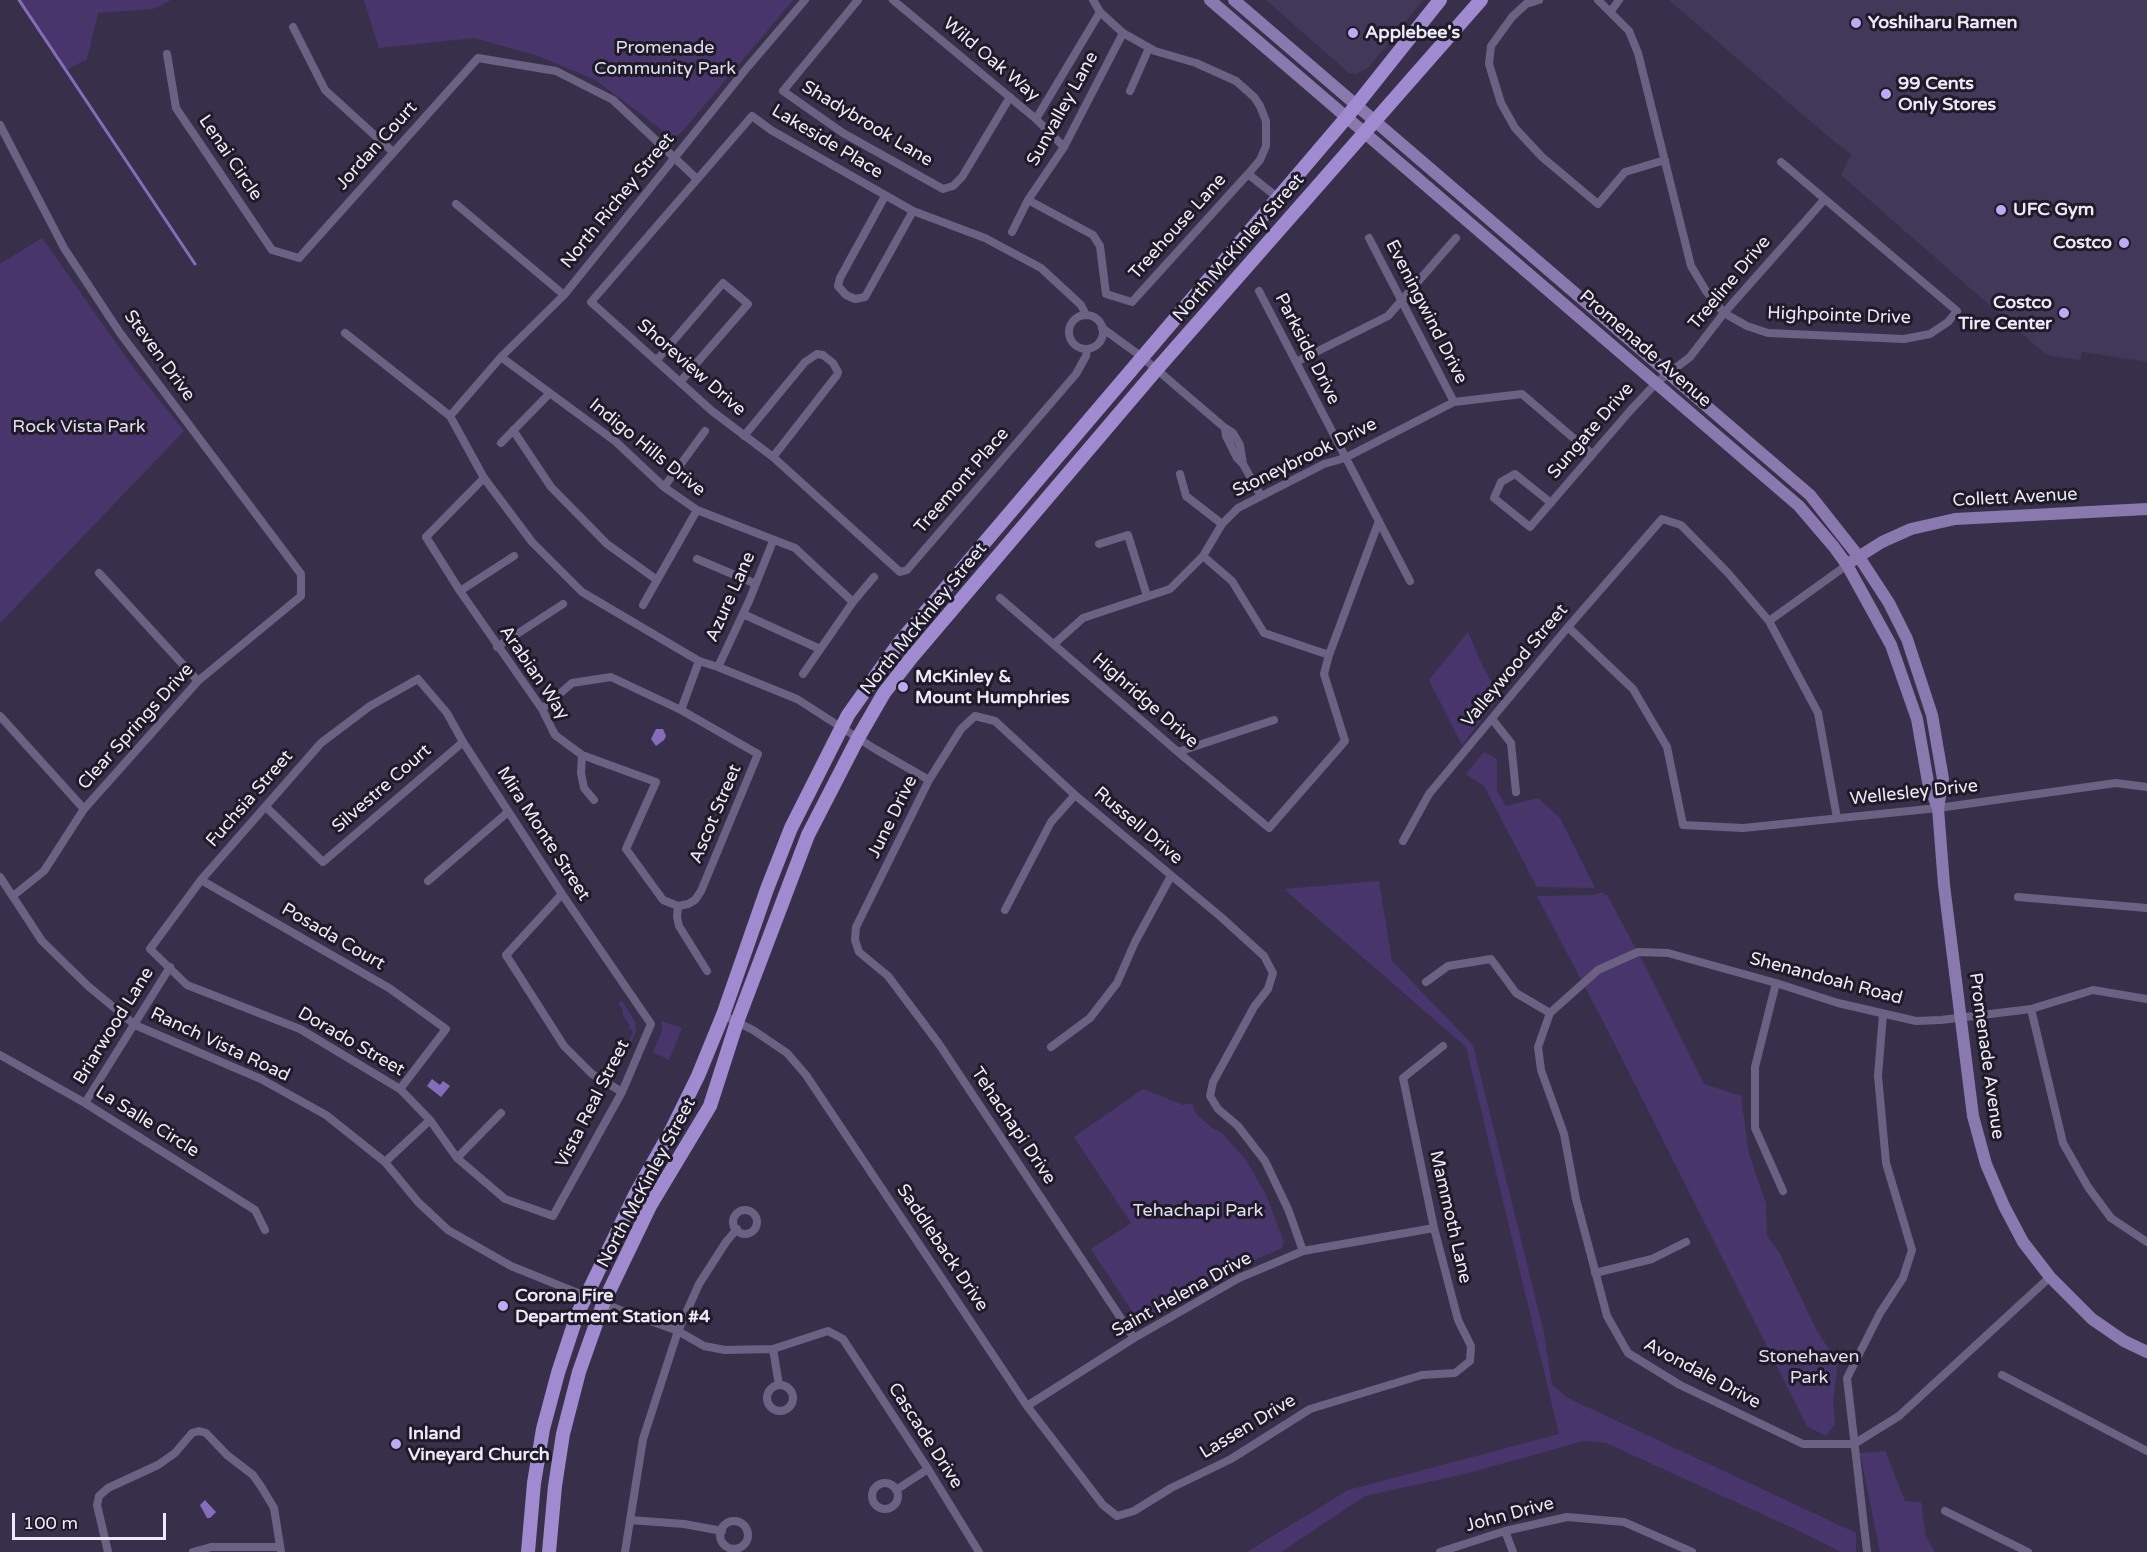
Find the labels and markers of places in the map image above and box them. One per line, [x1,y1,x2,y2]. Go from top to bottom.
place label: Yoshiharu Ramen [1868,12,2017,34]
marker: Yoshiharu Ramen [1849,16,1863,30]
place label: Applebee's [1365,22,1460,44]
marker: Applebee's [1346,26,1360,40]
place label: 99 Cents Only Stores [1898,73,1996,116]
marker: 99 Cents Only Stores [1879,87,1893,101]
place label: UFC Gym [2013,199,2094,221]
marker: UFC Gym [1994,203,2008,217]
place label: Costco [2053,232,2112,254]
marker: Costco [2117,236,2131,250]
place label: Costco Tire Center [1958,292,2052,334]
marker: Costco Tire Center [2057,306,2071,320]
place label: McKinley & Mount Humphries [915,666,1070,708]
marker: McKinley & Mount Humphries [896,680,910,694]
place label: Corona Fire Department Station #4 [515,1285,710,1328]
marker: Corona Fire Department Station #4 [496,1299,510,1313]
place label: Inland Vineyard Church [408,1423,550,1466]
marker: Inland Vineyard Church [389,1437,403,1451]

